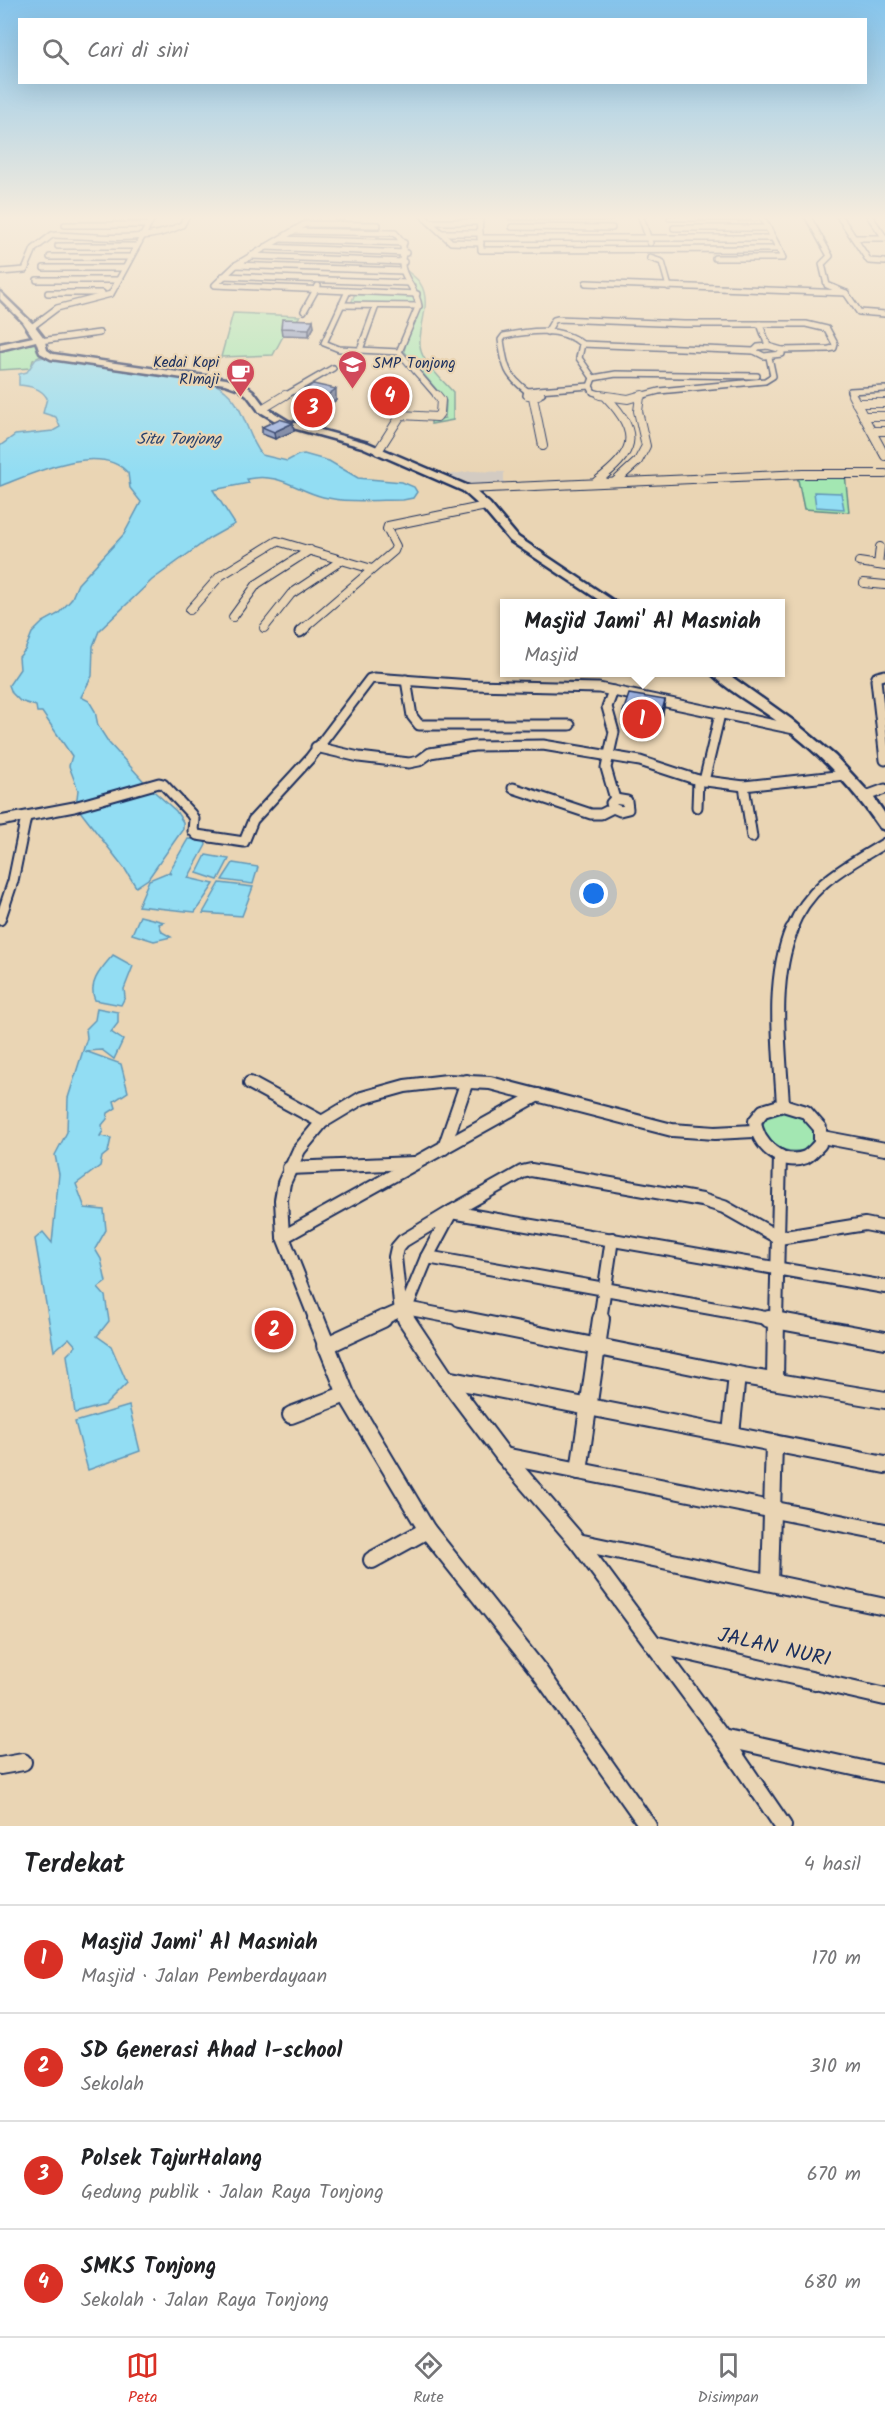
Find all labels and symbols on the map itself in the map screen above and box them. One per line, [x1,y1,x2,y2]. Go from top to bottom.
school or university icon: SMP Tonjong [336,348,368,390]
place label: Kedai Kopi RImaji [153,351,220,392]
place label: SMP Tonjong [373,352,456,376]
cafe icon: Kedai Kopi RImaji [224,356,256,398]
pin: 4 [370,374,410,418]
pin: 3 [294,386,332,430]
water label: Situ Tonjong [137,427,223,452]
pin: 1 [622,696,662,742]
your location [579,879,608,908]
pin: 2 [254,1308,294,1352]
street label: JALAN NURI [714,1619,834,1677]

